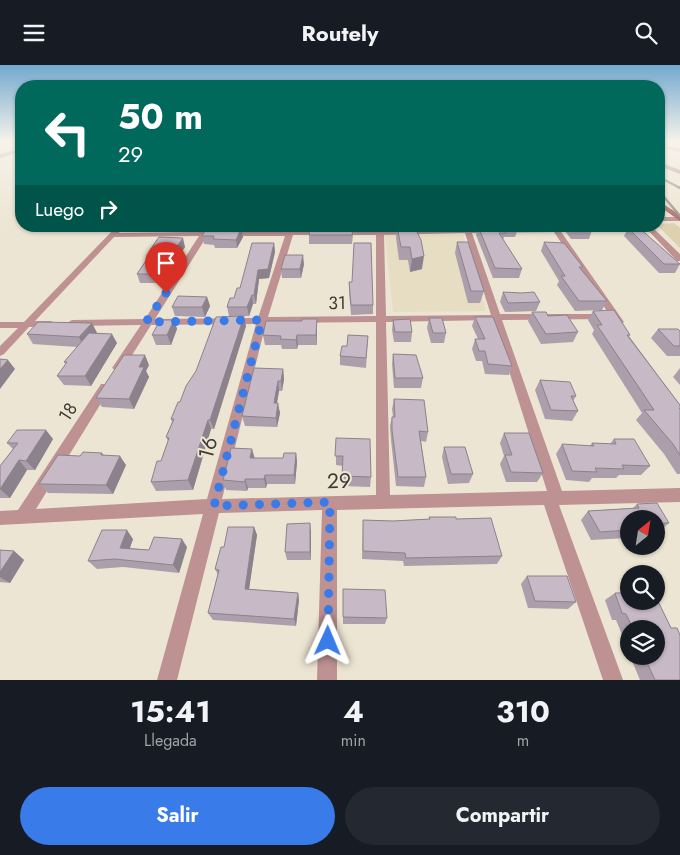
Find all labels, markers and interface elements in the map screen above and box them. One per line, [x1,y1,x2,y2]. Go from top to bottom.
text: Routely [302,17,378,49]
icon: menu [20,19,48,47]
icon: search [632,19,660,47]
text: 50 m [118,92,203,142]
icon: left [35,100,100,165]
text: 29 [118,138,143,170]
icon: right [94,195,122,223]
text: Luego [35,196,84,223]
pin [145,242,187,293]
icon: arrive [152,249,180,277]
street label: 31 [328,290,346,316]
street label: 18 [52,398,84,426]
street label: 16 [191,434,225,462]
street label: 29 [327,466,351,496]
north arrow [620,510,665,555]
map controls [620,510,665,665]
button: search [620,565,665,610]
position arrow [301,614,353,666]
button: layers [620,620,665,665]
text: 15:41 [130,690,211,733]
text: 4 [343,690,364,733]
text: 310 [496,690,550,733]
text: Llegada [144,729,197,752]
text: min [341,729,366,752]
text: m [517,729,529,752]
button: Salir [20,787,335,845]
button: Compartir [345,787,660,845]

